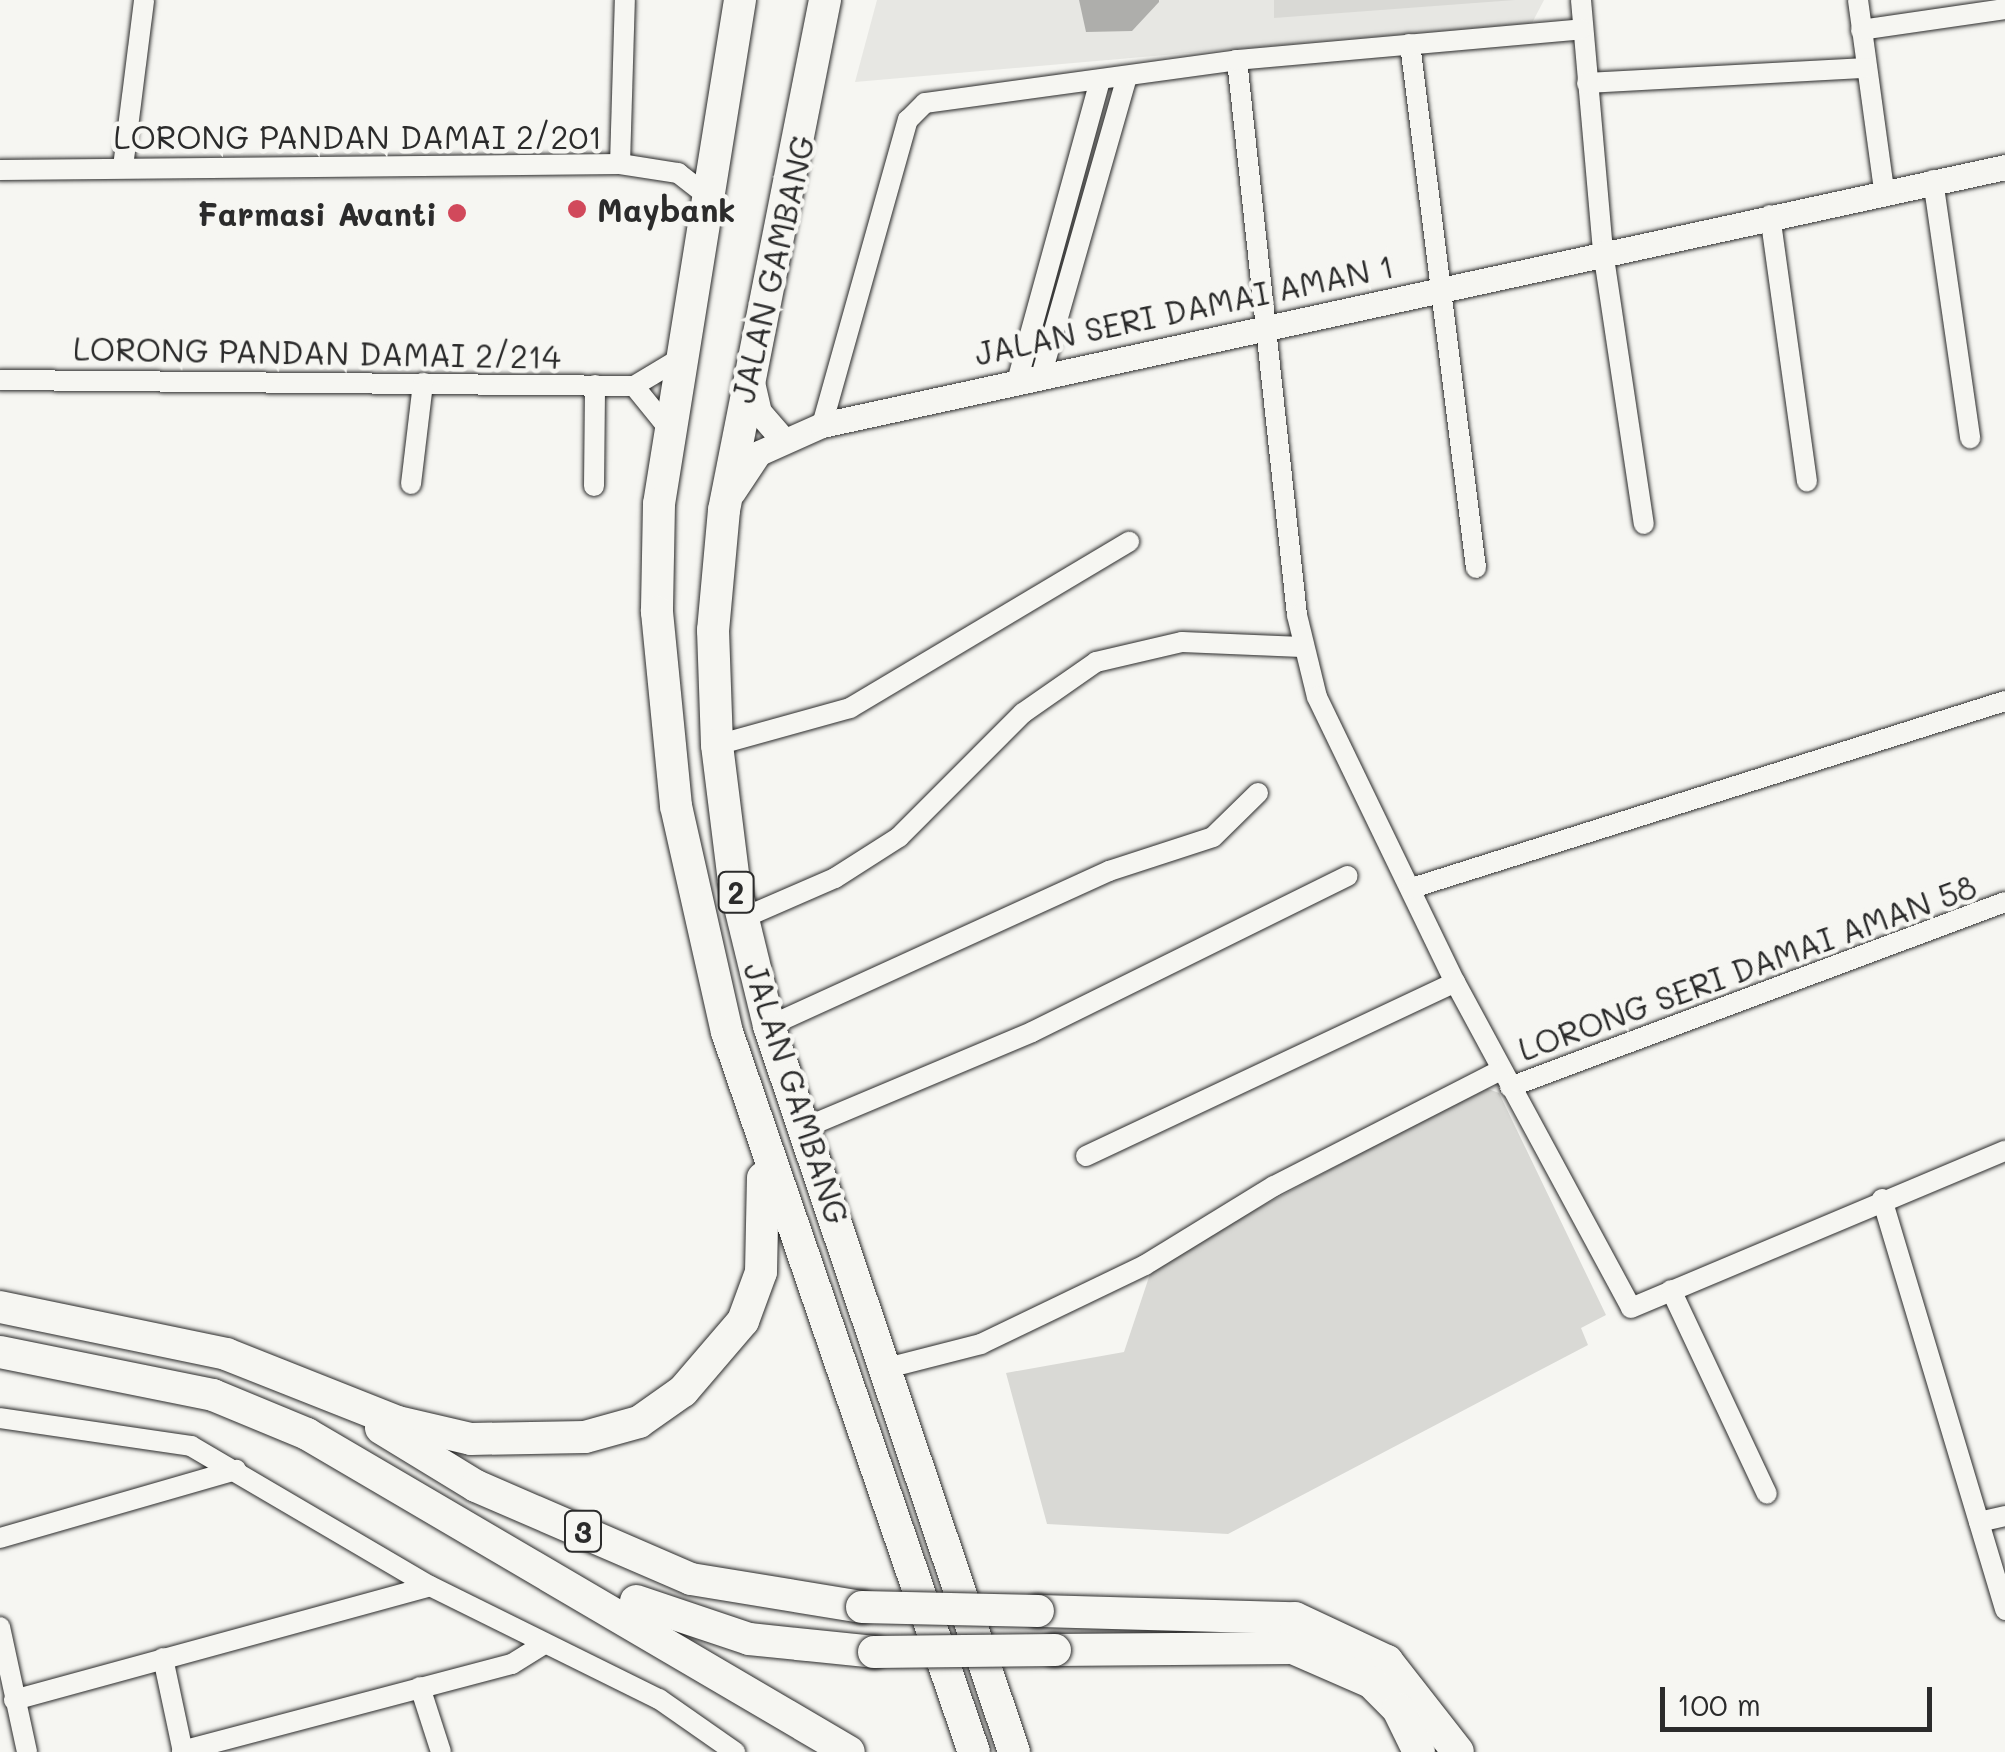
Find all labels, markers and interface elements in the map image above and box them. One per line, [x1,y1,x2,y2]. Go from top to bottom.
street label: LORONG PANDAN DAMAI 2/201 [114,117,602,155]
street label: JALAN GAMBANG [723,132,821,406]
place label: Maybank [597,190,735,228]
place label: Farmasi Avanti [197,194,437,232]
marker: Maybank [566,198,588,220]
marker: Farmasi Avanti [446,202,468,224]
street label: JALAN SERI DAMAI AMAN 1 [971,246,1397,372]
street label: LORONG PANDAN DAMAI 2/214 [73,329,561,375]
street label: LORONG SERI DAMAI AMAN 58 [1513,866,1981,1068]
road number: 2 [716,867,756,917]
street label: JALAN GAMBANG [737,957,857,1229]
road number: 3 [563,1506,603,1556]
scale bar [1665,1667,1938,1729]
text: 100 m [1677,1684,1761,1724]

